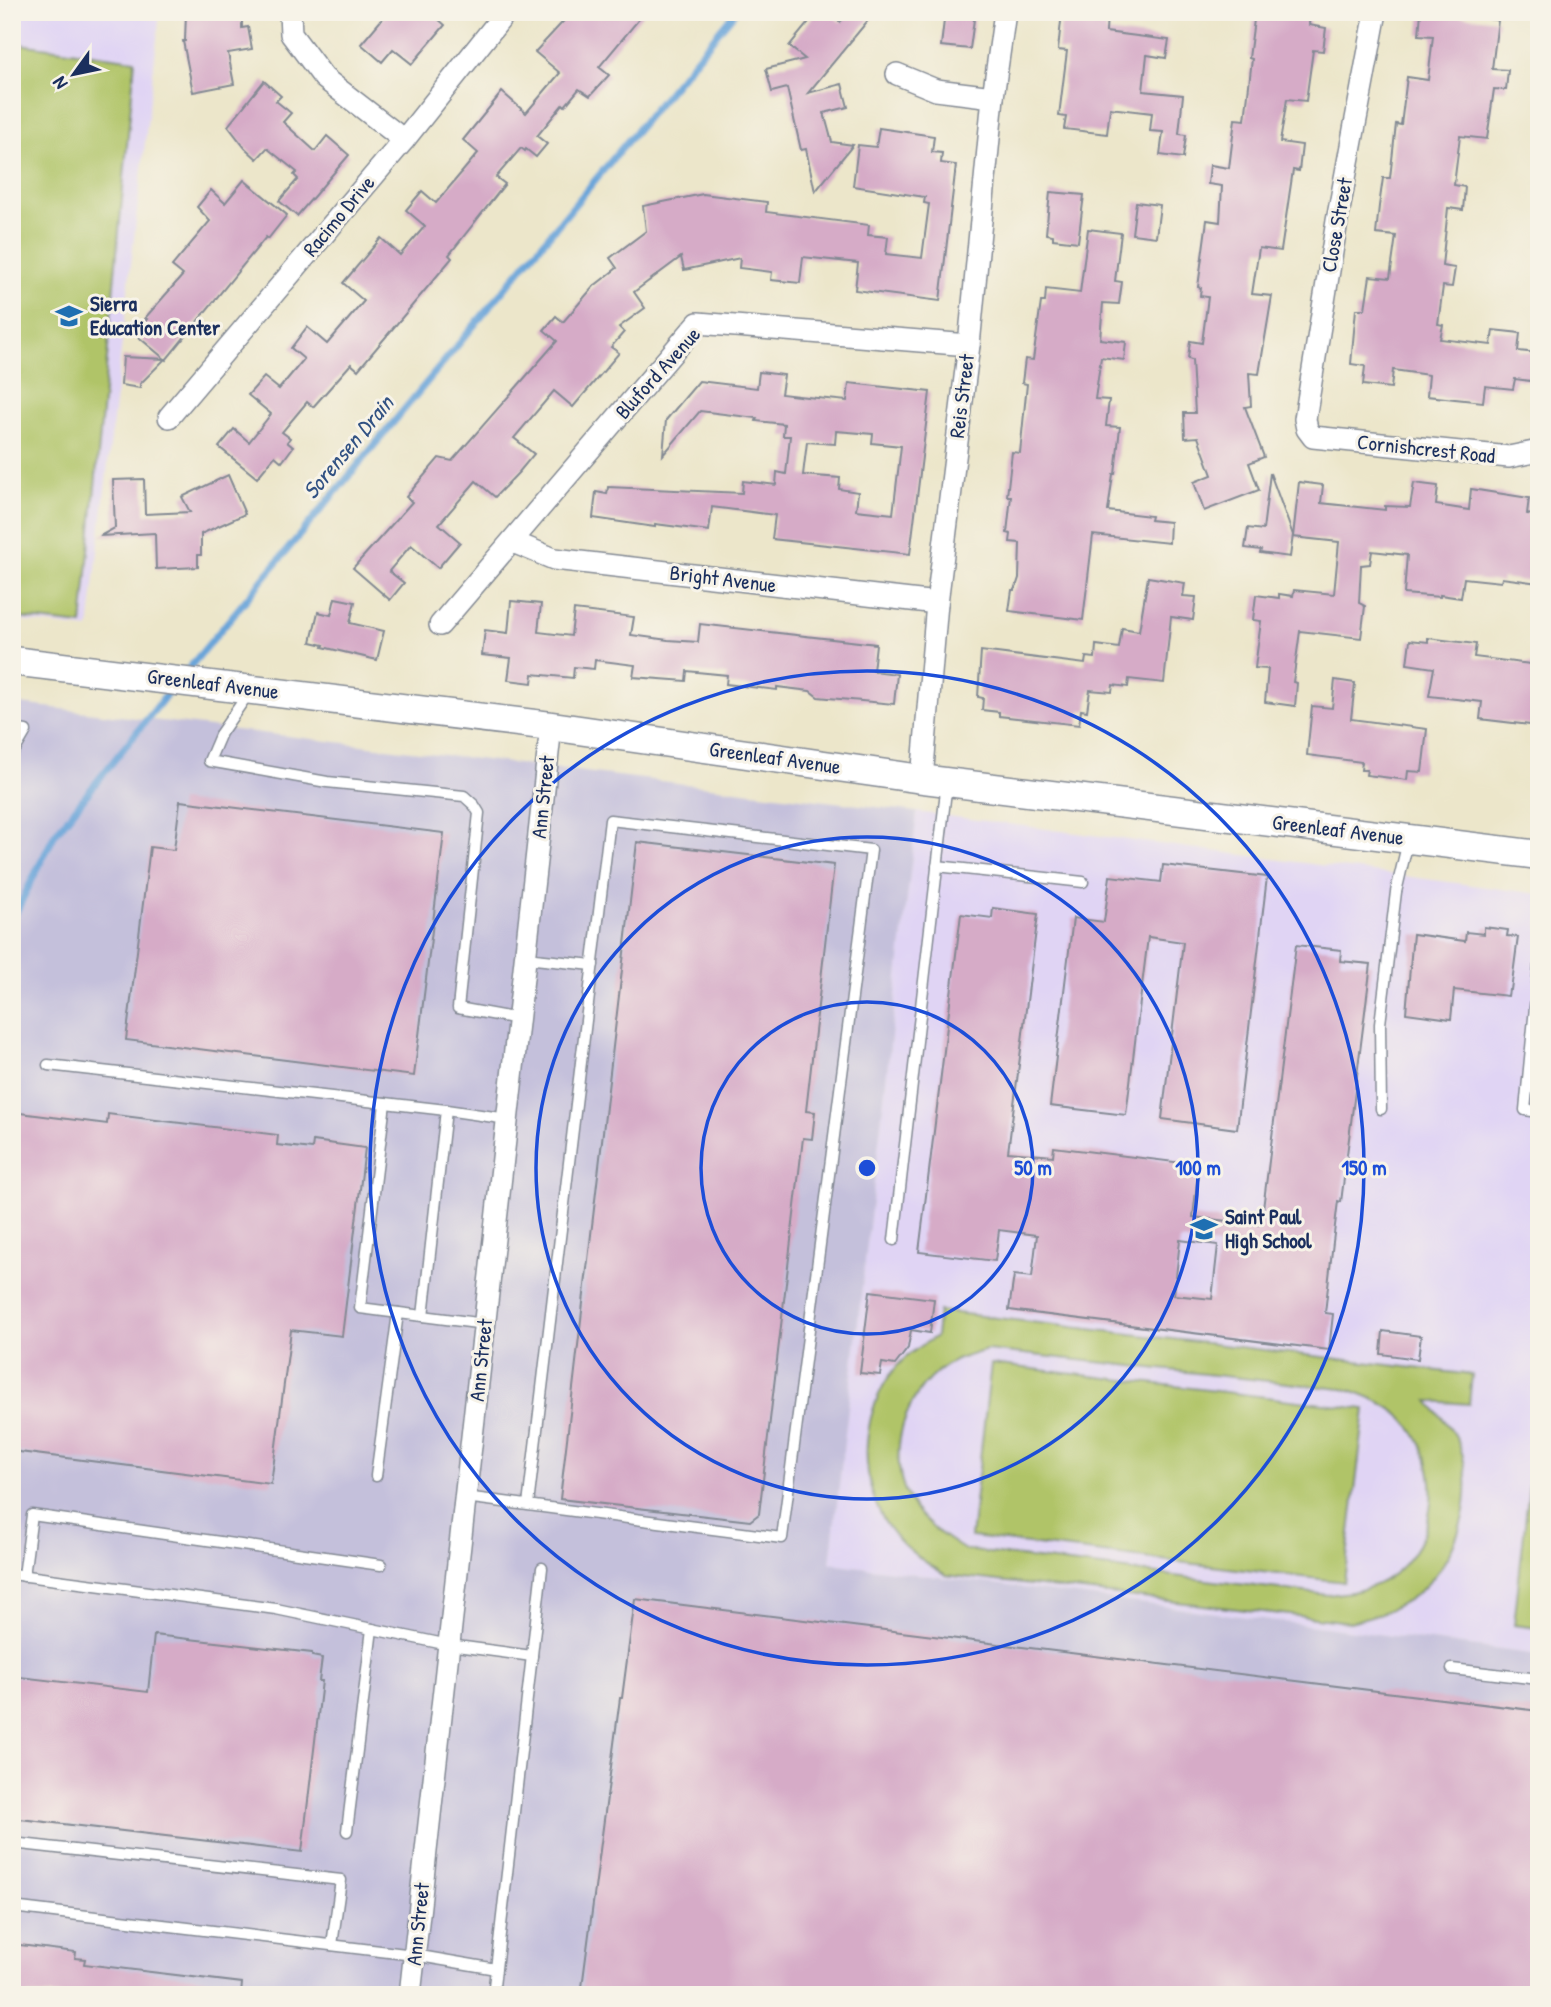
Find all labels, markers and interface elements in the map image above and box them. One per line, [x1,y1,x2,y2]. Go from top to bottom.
north arrow [38,38,108,108]
text: N [46,72,73,95]
street label: Racimo Drive [296,169,381,262]
street label: Close Street [1314,174,1359,275]
place label: Sierra Education Center [90,289,221,342]
school or university icon: Sierra Education Center [54,301,84,331]
street label: Bluford Avenue [608,320,707,425]
street label: Reis Street [942,352,981,440]
water label: Sorensen Drain [295,387,401,505]
street label: Cornishcrest Road [1356,427,1496,470]
street label: Bright Avenue [668,558,778,599]
street label: Greenleaf Avenue [146,661,280,706]
street label: Greenleaf Avenue [708,734,843,781]
street label: Ann Street [524,753,561,840]
street label: Greenleaf Avenue [1271,807,1405,852]
text: 50 m [1014,1153,1052,1182]
text: 100 m [1175,1153,1221,1182]
text: 150 m [1341,1153,1387,1182]
centre of rings [855,1156,879,1180]
place label: Saint Paul High School [1225,1202,1312,1256]
school or university icon: Saint Paul High School [1189,1214,1219,1244]
street label: Ann Street [462,1316,499,1403]
street label: Ann Street [399,1880,436,1967]

